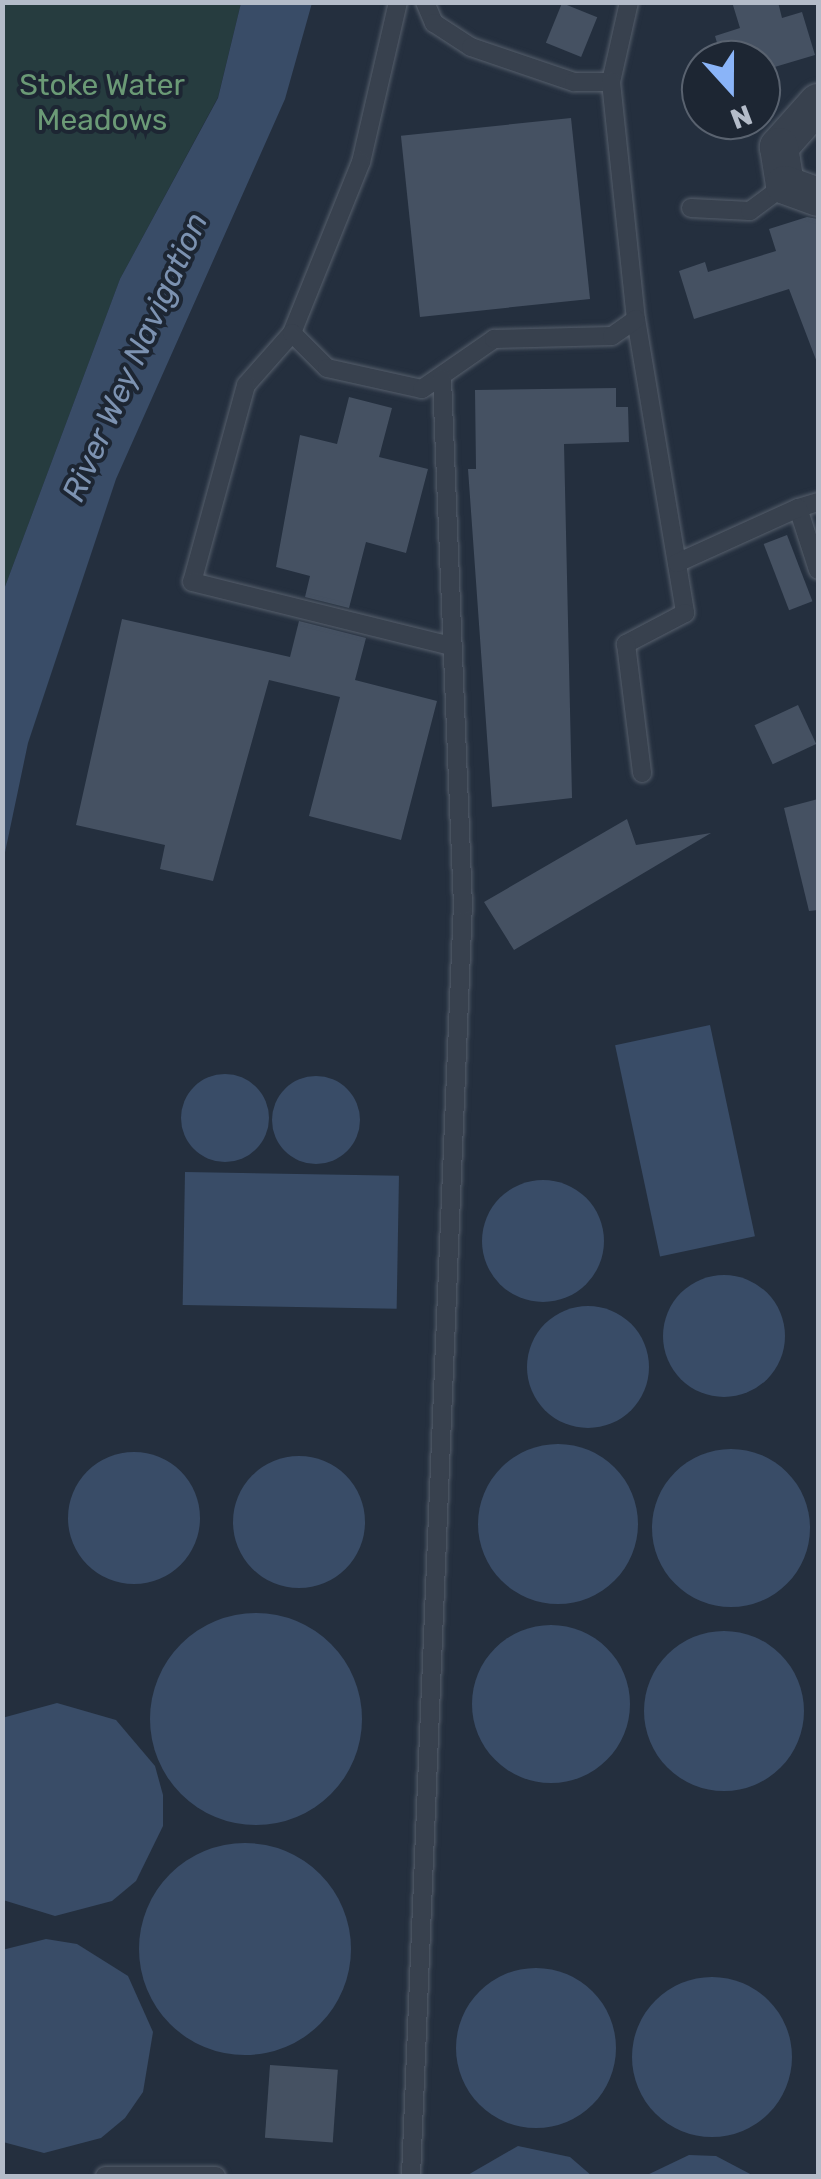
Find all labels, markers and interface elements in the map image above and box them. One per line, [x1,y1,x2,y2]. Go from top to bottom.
north arrow [681,40,781,140]
park label: Stoke Water Meadows [19,67,185,138]
text: N [726,98,757,136]
water label: River Wey Navigation [54,206,216,508]

